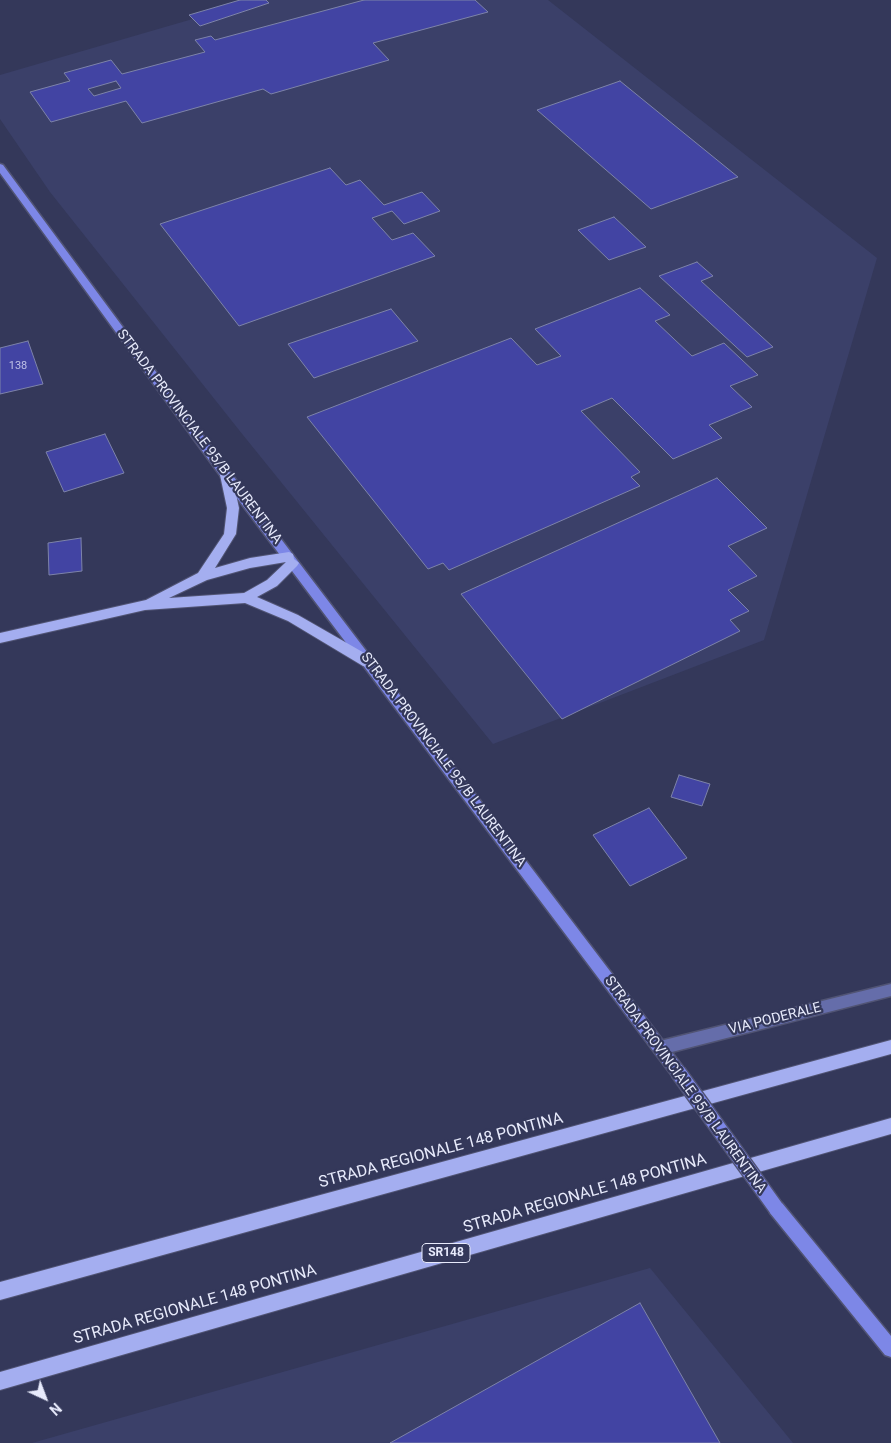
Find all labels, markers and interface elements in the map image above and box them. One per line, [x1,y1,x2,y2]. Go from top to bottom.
street label: STRADA PROVINCIALE 95/B LAURENTINA [113,326,285,548]
house number: 138 [9,359,27,373]
street label: STRADA PROVINCIALE 95/B LAURENTINA [357,649,529,871]
street label: STRADA PROVINCIALE 95/B LAURENTINA [601,973,769,1197]
street label: VIA PODERALE [727,999,823,1039]
street label: STRADA REGIONALE 148 PONTINA [317,1109,565,1193]
street label: STRADA REGIONALE 148 PONTINA [461,1150,709,1238]
road number: SR148 [422,1244,470,1262]
street label: STRADA REGIONALE 148 PONTINA [71,1261,319,1349]
north arrow [20,1373,70,1423]
text: N [46,1400,64,1418]

